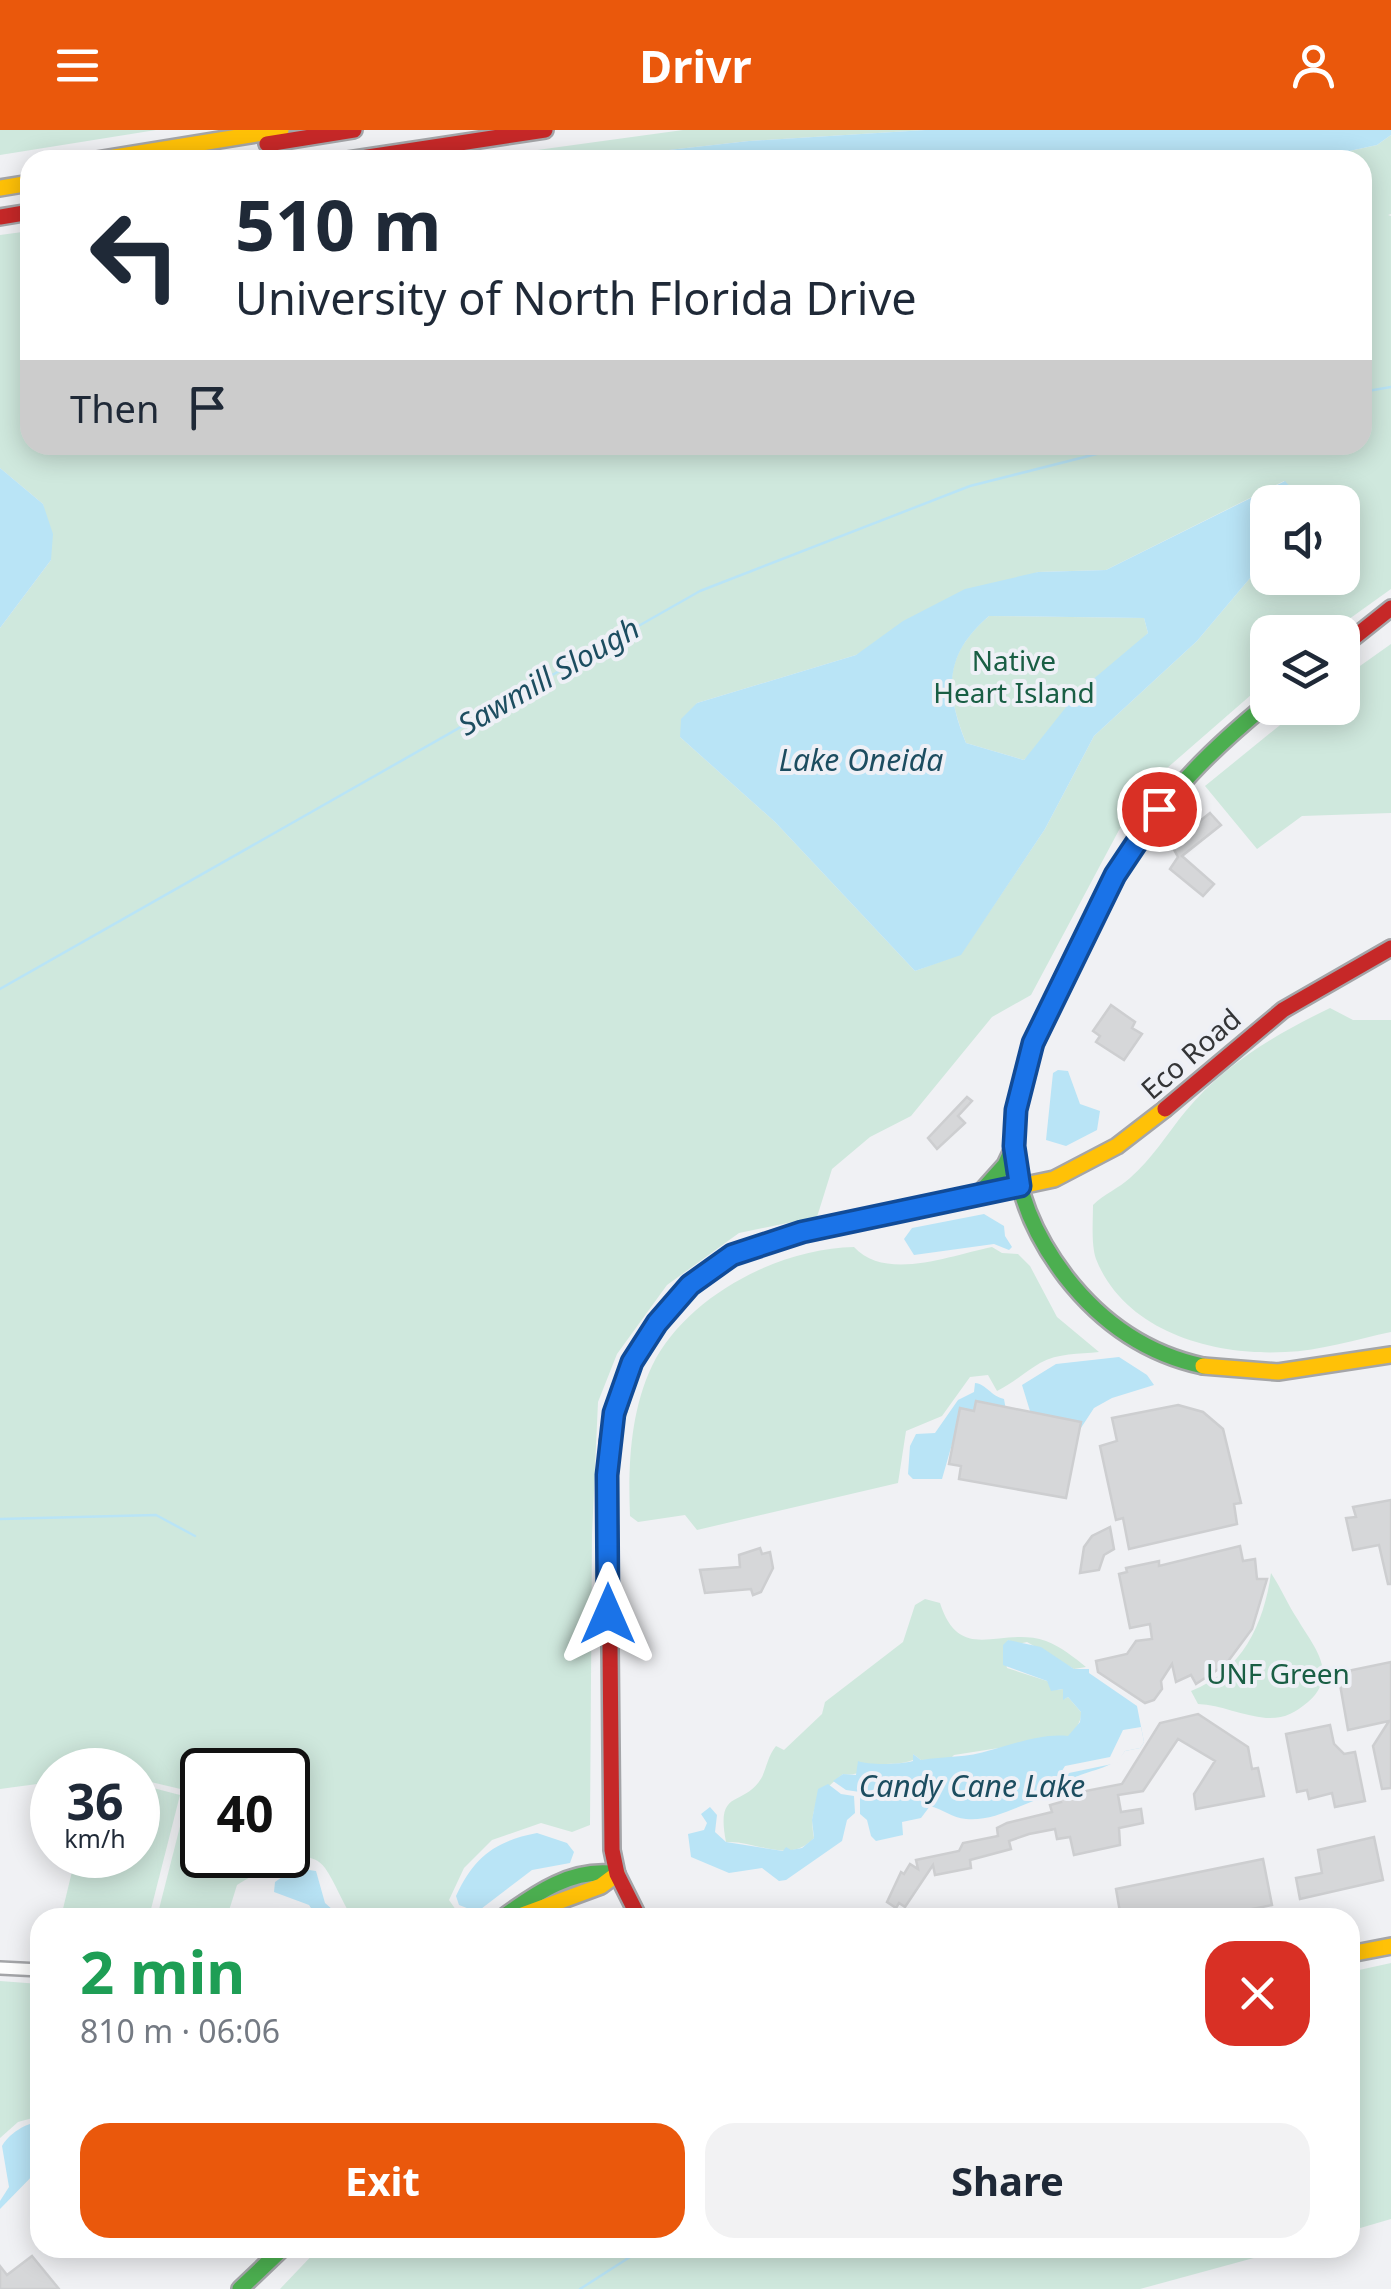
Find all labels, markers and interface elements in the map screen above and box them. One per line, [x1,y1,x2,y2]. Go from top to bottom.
text: Drivr [639,35,752,96]
icon: menu [50,38,105,93]
icon: person [1286,38,1341,93]
text: 510 m [235,176,442,272]
icon: left [70,190,200,320]
text: University of North Florida Drive [235,267,917,328]
icon: arrive [180,380,235,435]
text: Then [70,382,160,434]
map controls [1250,485,1360,725]
button: sound [1250,485,1360,595]
water label: Sawmill Slough [450,607,646,744]
button: layers [1250,615,1360,725]
park label: Native Heart Island [933,641,1095,711]
water label: Lake Oneida [779,739,943,780]
pin [1117,767,1202,852]
icon: arrive [1132,782,1187,837]
street label: Eco Road [1132,999,1248,1107]
position arrow [556,1562,660,1666]
park label: UNF Green [1206,1654,1350,1692]
speed limit sign: 40 [180,1748,310,1878]
water label: Candy Cane Lake [859,1765,1085,1806]
text: 36 [66,1767,124,1835]
text: km/h [64,1821,126,1855]
text: 2 min [80,1930,245,2012]
button: close [1205,1941,1310,2046]
text: 810 m · 06:06 [80,2009,280,2052]
button: Exit [80,2123,685,2238]
button: Share [705,2123,1310,2238]

